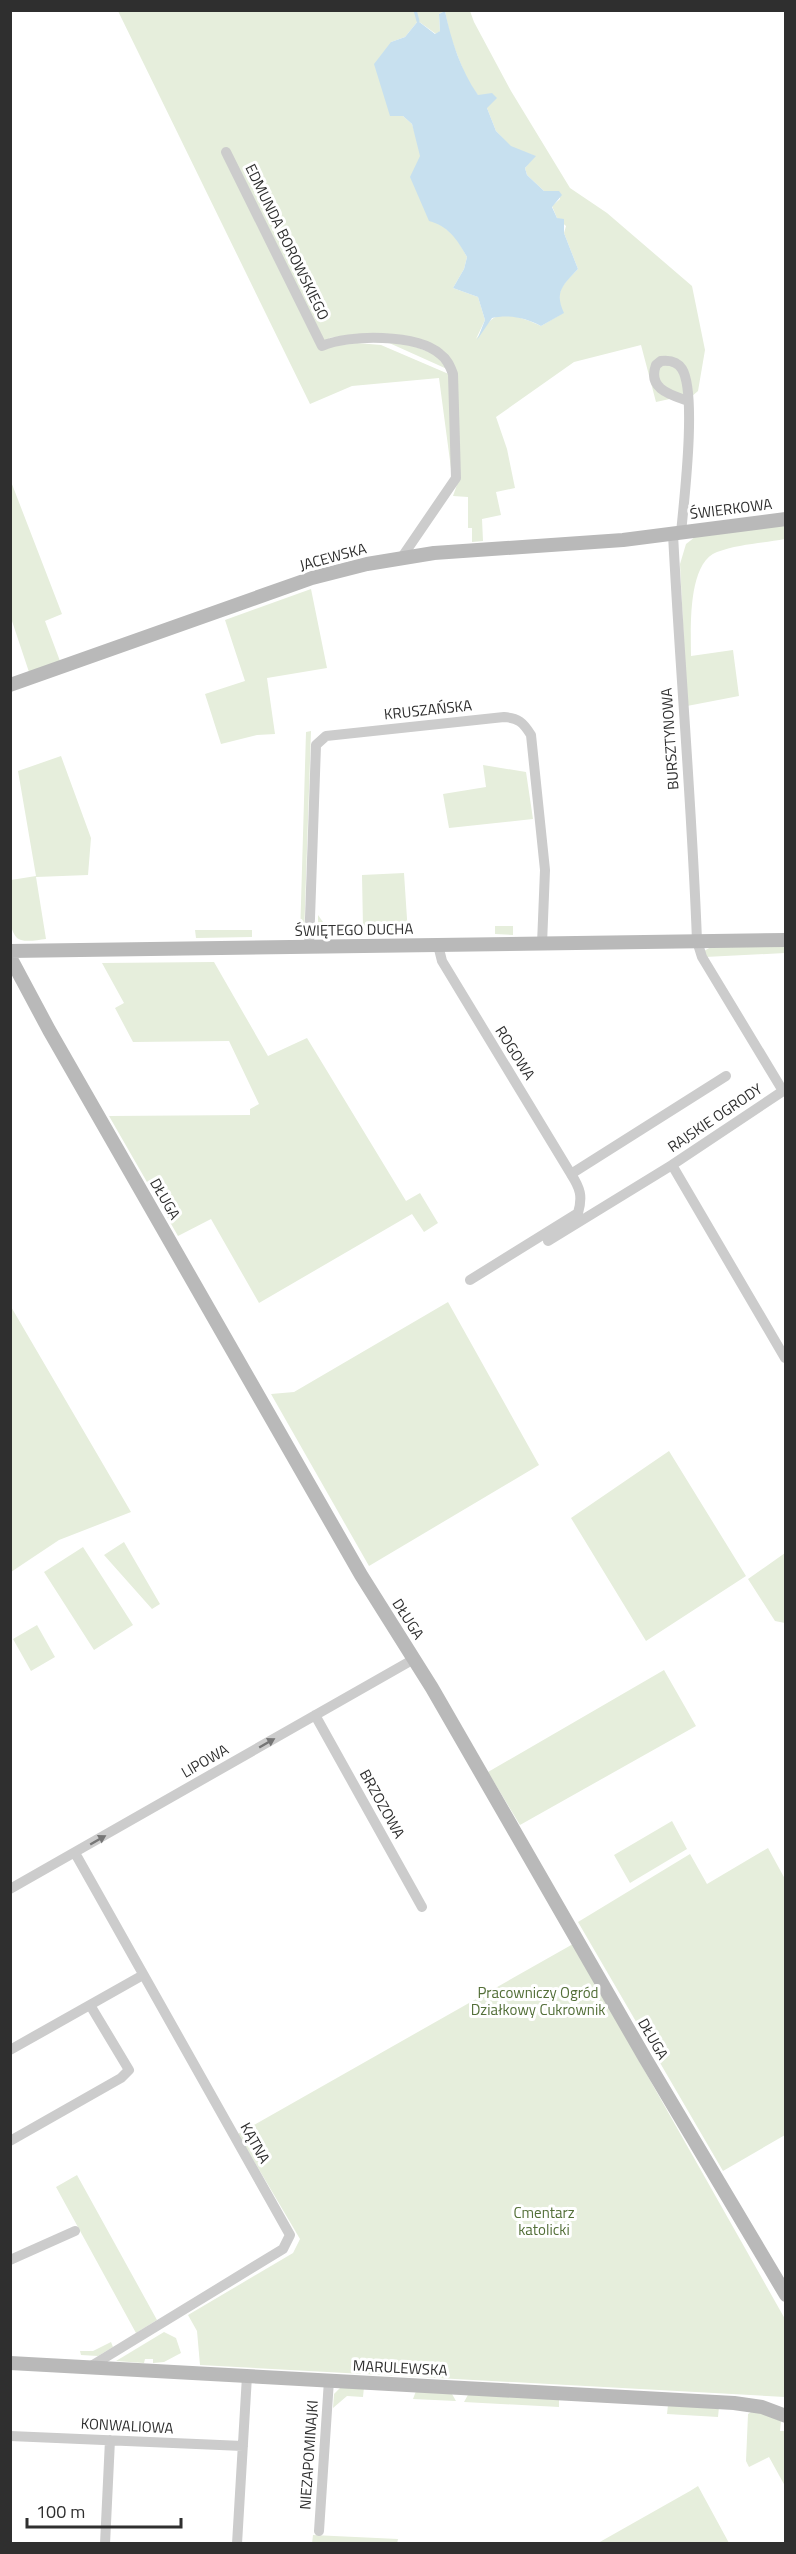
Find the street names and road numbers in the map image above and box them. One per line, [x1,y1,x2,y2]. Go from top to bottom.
street label: EDMUNDA BOROWSKIEGO [240,160,335,324]
street label: ŚWIERKOWA [689,492,773,525]
street label: JACEWSKA [297,537,369,576]
street label: BURSZTYNOWA [654,687,685,791]
street label: KRUSZAŃSKA [383,693,473,726]
street label: ŚWIĘTEGO DUCHA [295,917,413,942]
street label: ROGOWA [490,1021,541,1084]
street label: RAJSKIE OGRODY [663,1077,767,1158]
street label: DŁUGA [144,1174,187,1224]
street label: DŁUGA [387,1594,430,1644]
street label: LIPOWA [177,1738,233,1783]
street label: BRZOZOWA [354,1765,411,1843]
street label: DŁUGA [632,2014,675,2064]
street label: KĄTNA [235,2118,276,2168]
street label: MARULEWSKA [352,2354,448,2381]
street label: NIEZAPOMINAJKI [293,2399,324,2511]
street label: KONWALIOWA [80,2412,174,2439]

